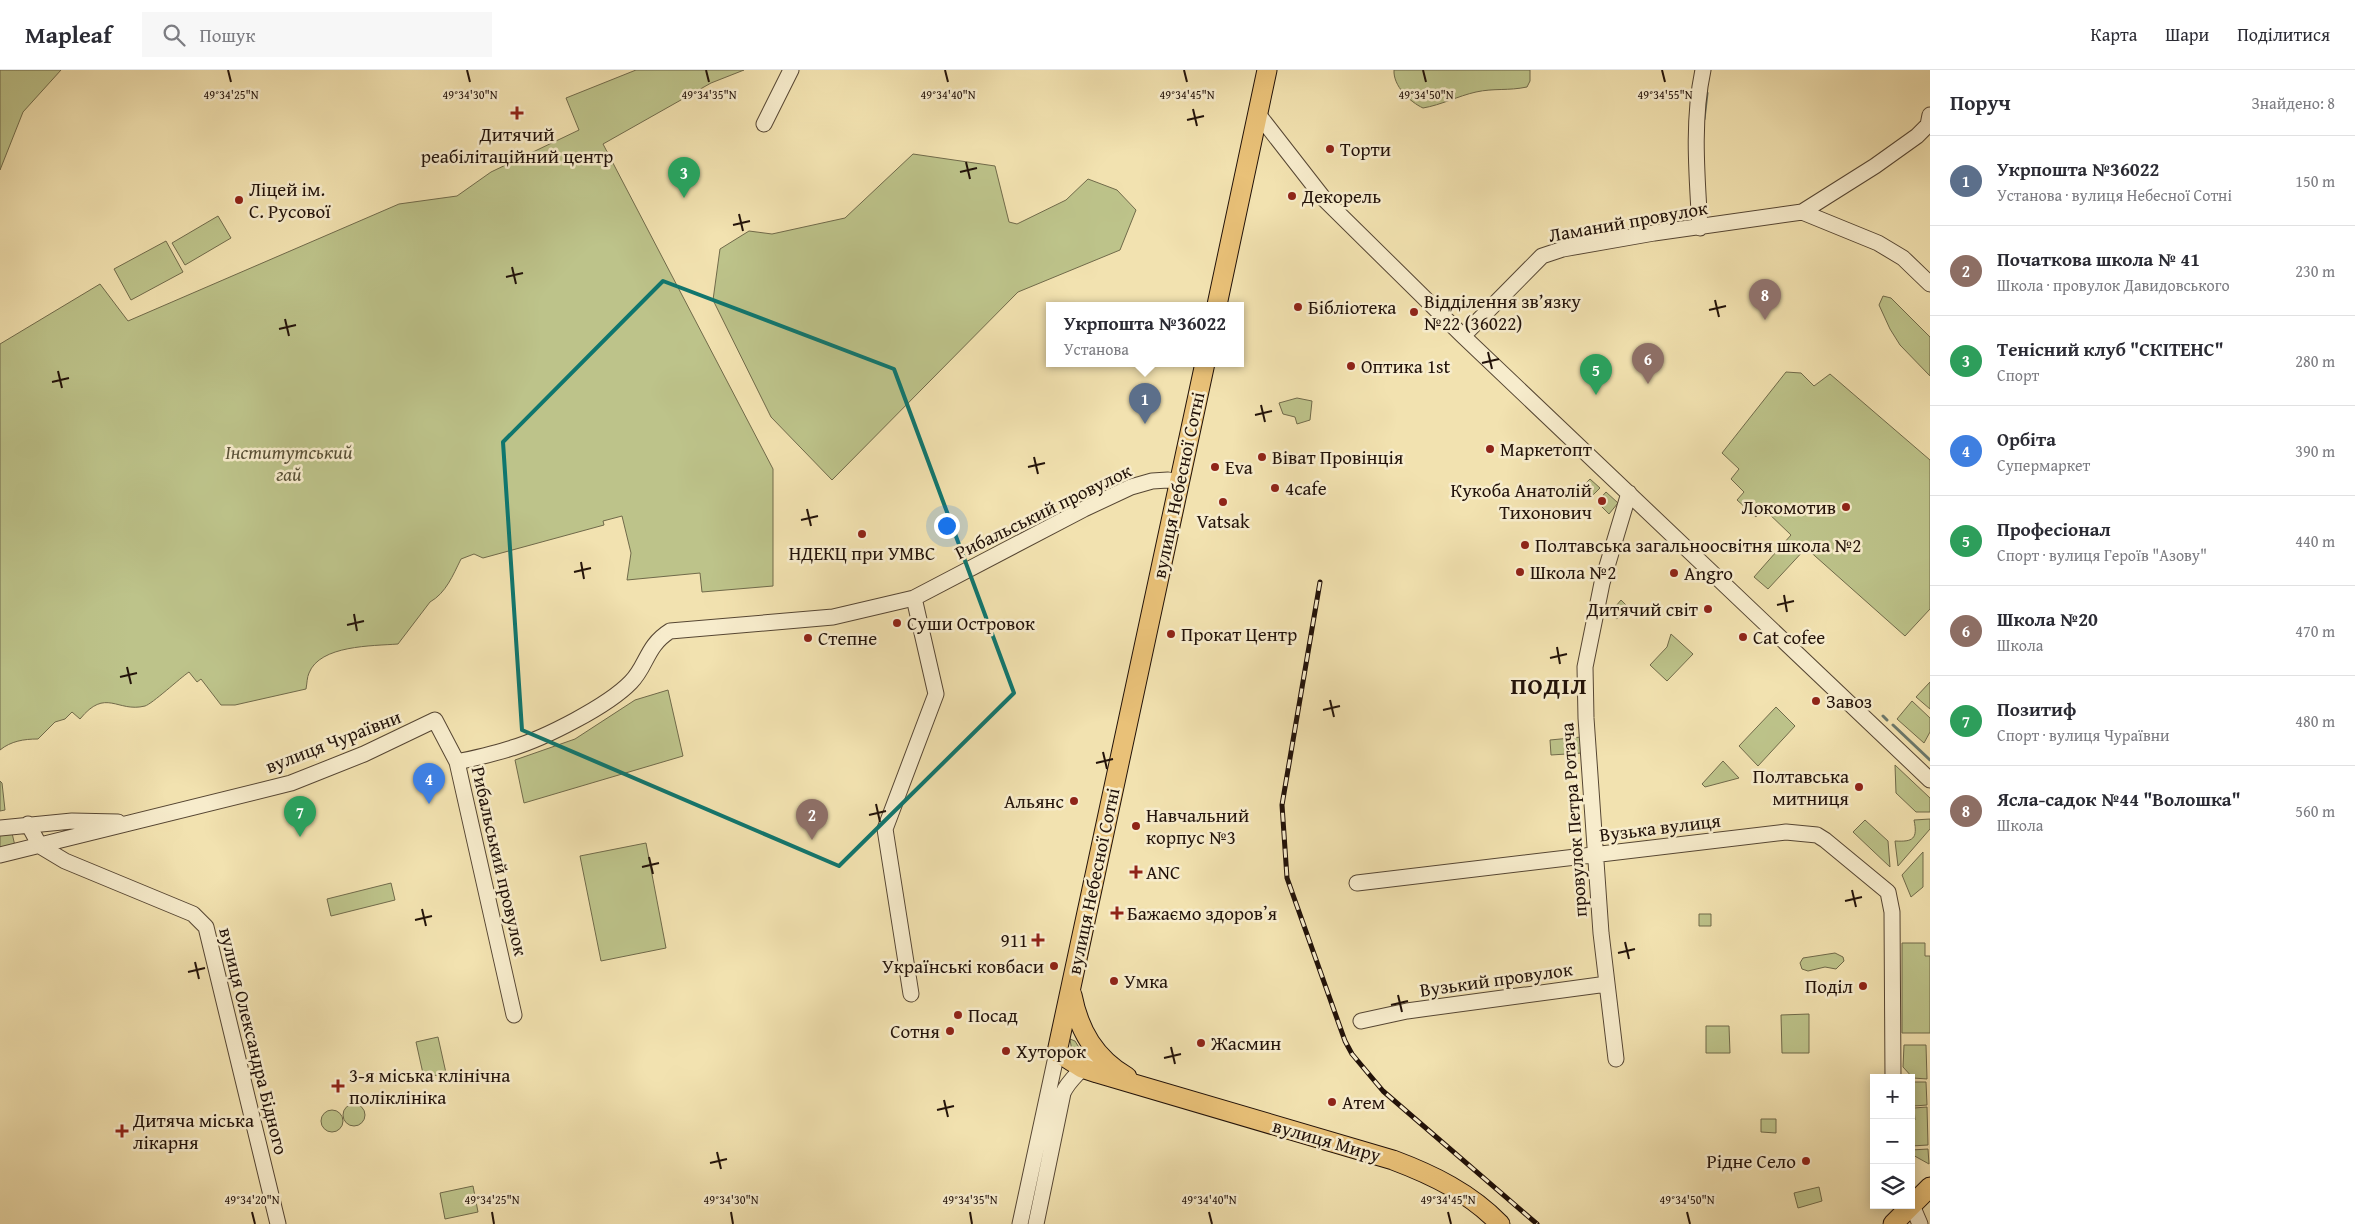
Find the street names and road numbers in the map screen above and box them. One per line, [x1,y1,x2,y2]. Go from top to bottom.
street label: Ламаний провулок [1546,193,1710,249]
street label: вулиця Небесної Сотні [1145,389,1211,581]
street label: Рибальський провулок [950,456,1136,566]
street label: вулиця Чураївни [261,702,405,780]
street label: провулок Петра Ротача [1552,722,1594,918]
street label: Рибальський провулок [465,764,535,958]
street label: вулиця Небесної Сотні [1060,785,1126,977]
street label: Вузька вулиця [1598,806,1723,848]
street label: вулиця Олександра Бідного [212,924,296,1158]
street label: Вузький провулок [1418,954,1574,1004]
street label: вулиця Миру [1270,1111,1385,1169]

